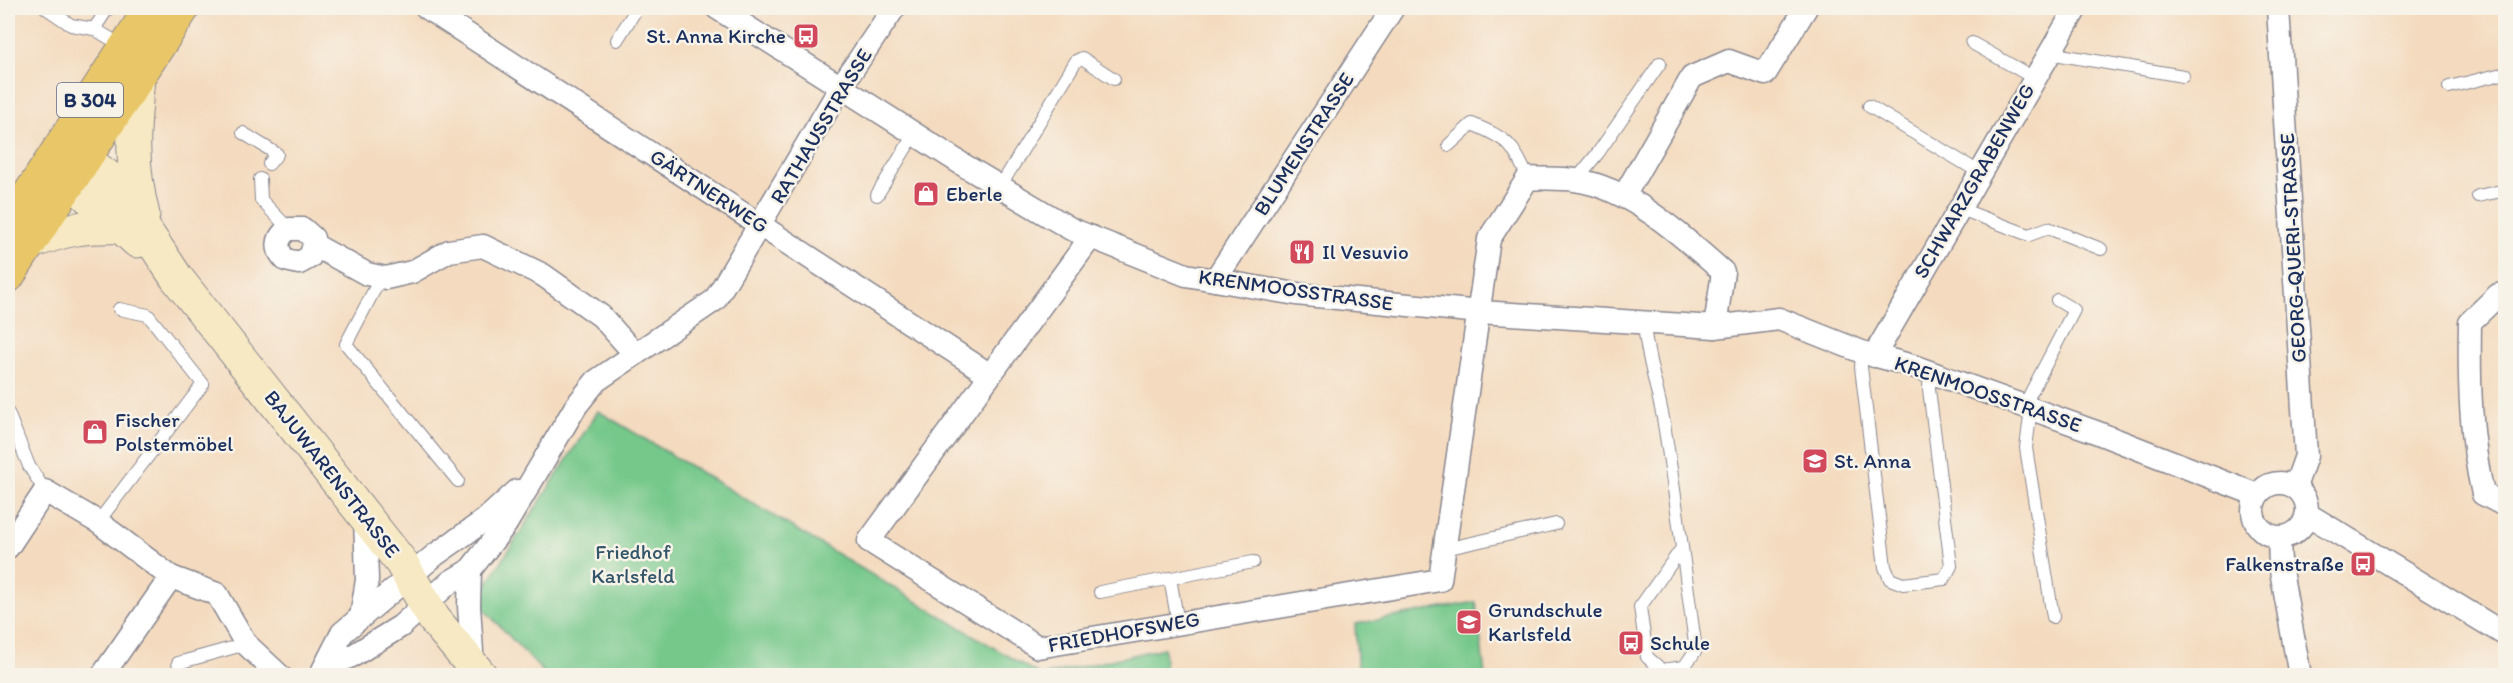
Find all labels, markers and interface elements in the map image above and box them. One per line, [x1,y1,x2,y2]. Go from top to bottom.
bus stop icon: St. Anna Kirche [791,21,821,51]
place label: St. Anna Kirche [646,23,786,48]
street label: RATHAUSSTRASSE [764,43,877,208]
street label: BLUMENSTRASSE [1248,68,1359,220]
street label: SCHWARZGRABENWEG [1908,79,2040,282]
road number: B 304 [57,83,123,117]
street label: GEORG-QUERI-STRASSE [2274,132,2311,364]
street label: GÄRTNERWEG [646,143,773,238]
shop icon: Eberle [911,179,941,209]
place label: Eberle [946,181,1002,206]
restaurant icon: Il Vesuvio [1287,237,1317,267]
place label: Il Vesuvio [1322,239,1409,264]
street label: KRENMOOSSTRASSE [1197,263,1395,316]
street label: KRENMOOSSTRASSE [1891,350,2085,437]
street label: BAJUWARENSTRASSE [259,385,406,562]
place label: Fischer Polstermöbel [115,407,233,456]
shop icon: Fischer Polstermöbel [80,417,110,447]
school or university icon: St. Anna [1800,446,1830,476]
place label: St. Anna [1834,448,1911,473]
park label: Friedhof Karlsfeld [591,539,675,588]
bus stop icon: Falkenstraße [2348,549,2378,579]
place label: Falkenstraße [2225,551,2344,576]
place label: Grundschule Karlsfeld [1488,597,1603,646]
street label: FRIEDHOFSWEG [1046,606,1202,657]
school or university icon: Grundschule Karlsfeld [1454,607,1484,637]
bus stop icon: Schule [1616,628,1646,658]
place label: Schule [1650,630,1710,655]

